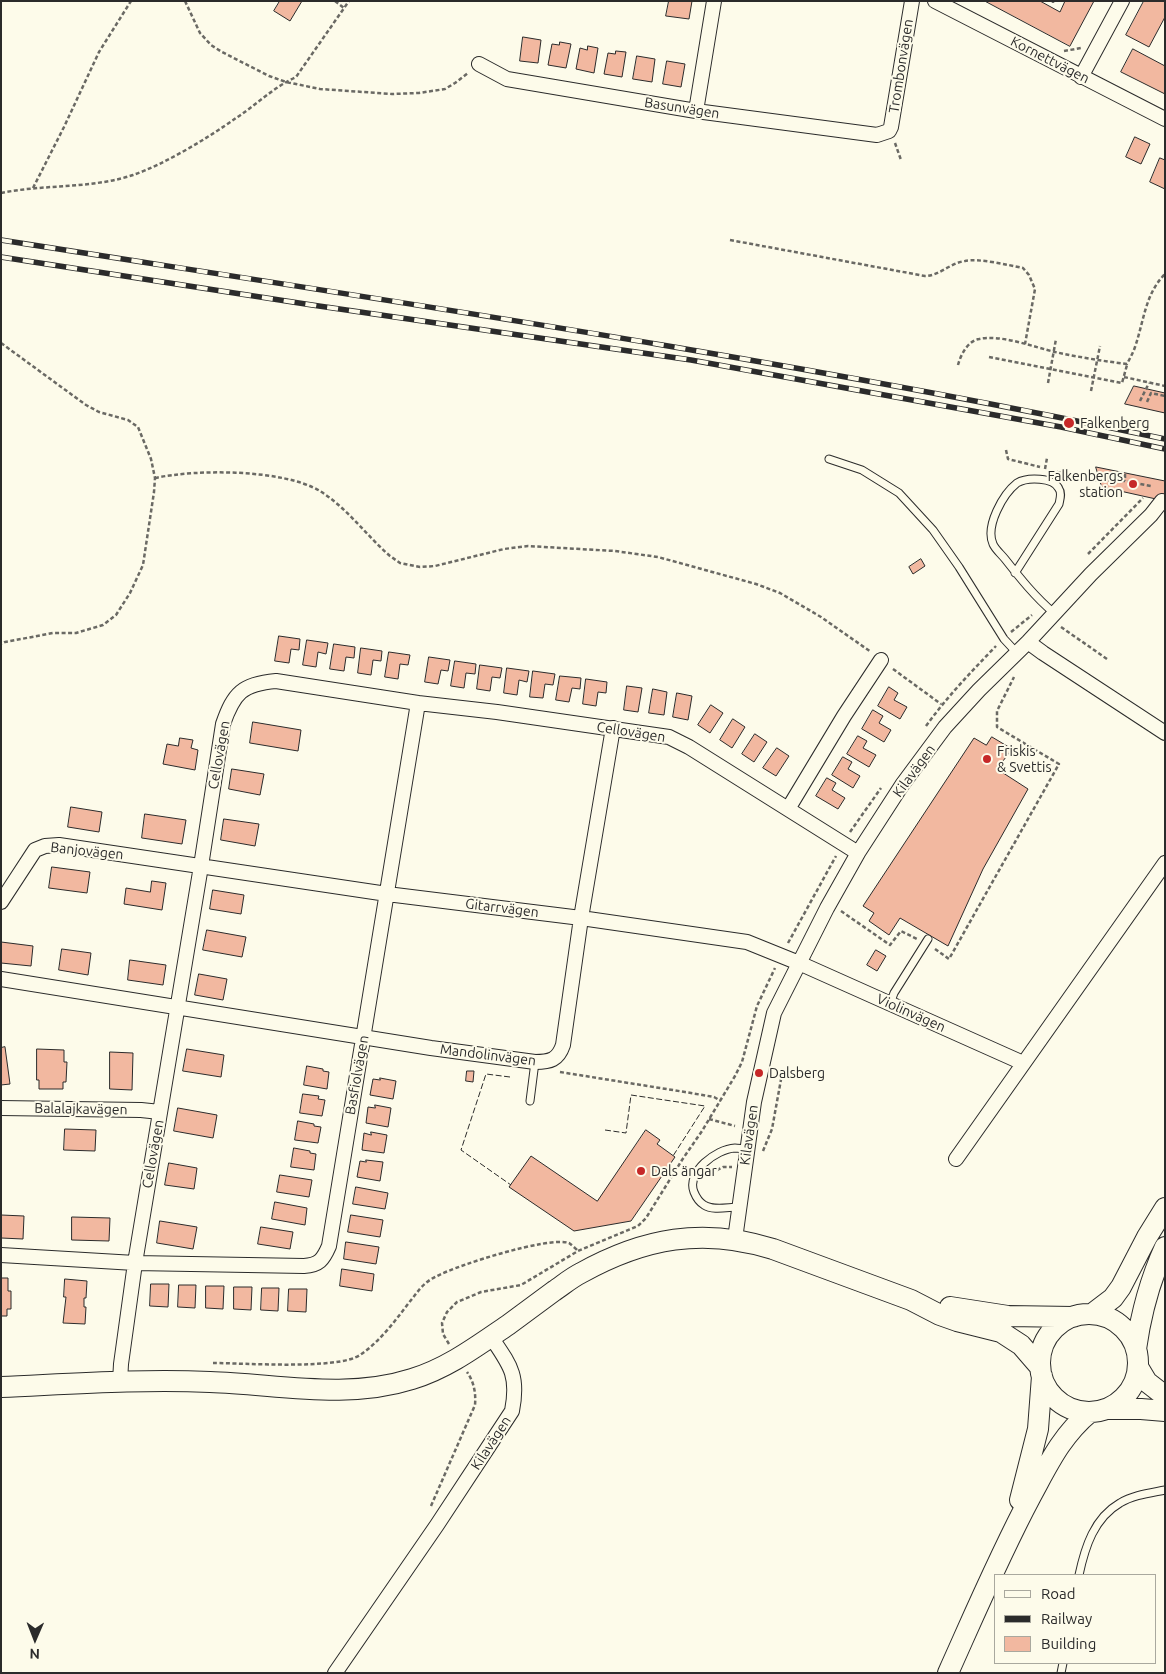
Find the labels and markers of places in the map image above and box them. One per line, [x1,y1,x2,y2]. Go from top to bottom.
place label: Falkenberg [1080,415,1150,431]
marker: Falkenberg [1062,416,1076,430]
place label: Falkenbergs station [1047,468,1123,501]
marker: Falkenbergs station [1127,478,1139,490]
place label: Friskis & Svettis [997,743,1052,776]
marker: Friskis & Svettis [981,753,993,765]
place label: Dalsberg [769,1065,825,1081]
marker: Dalsberg [753,1067,765,1079]
place label: Dals ängar [651,1163,717,1179]
marker: Dals ängar [635,1165,647,1177]

